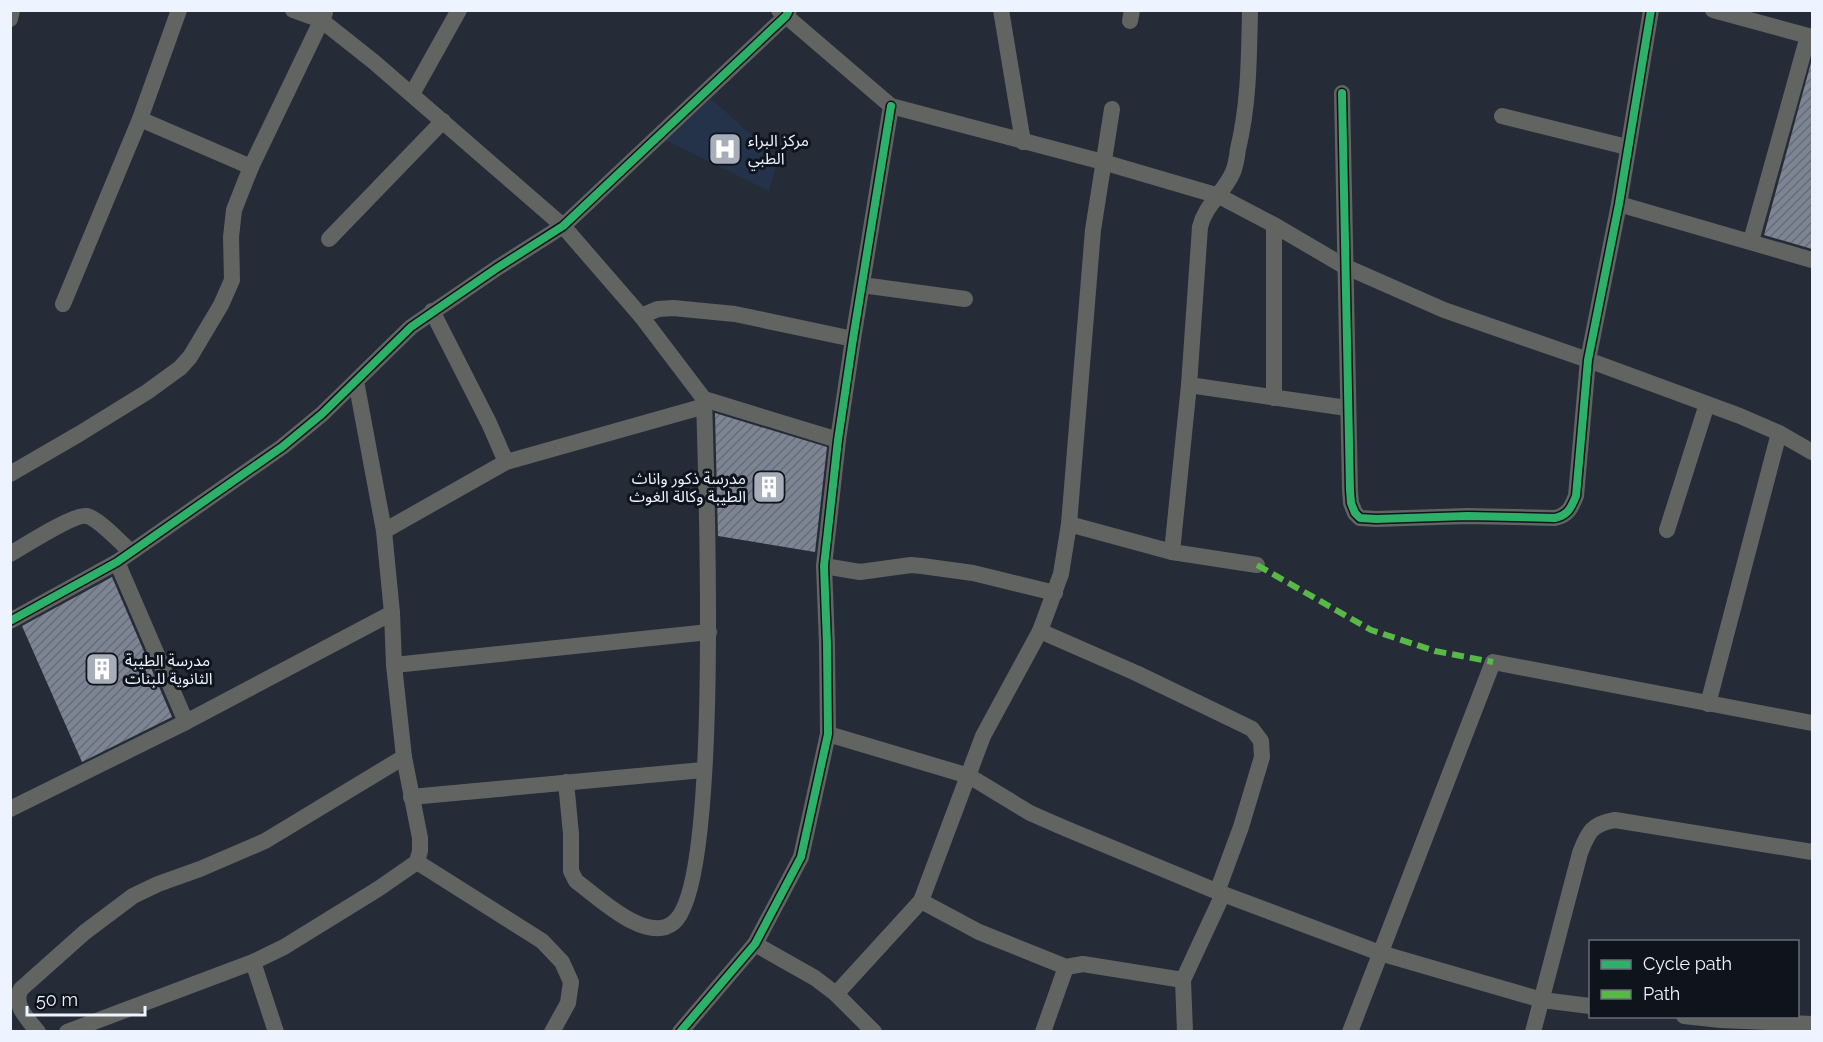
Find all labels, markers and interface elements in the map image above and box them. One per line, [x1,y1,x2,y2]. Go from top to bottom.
hospital icon: مركز البراء الطبي [707,131,743,167]
place label: مركز البراء الطبي [748,131,809,170]
place label: مدرسة ذكور واناث الطيبة وكالة الغوث [629,469,746,506]
building icon: مدرسة ذكور واناث الطيبة وكالة الغوث [751,469,787,505]
building icon: مدرسة الطيبة الثانوية للبنات [84,651,120,687]
place label: مدرسة الطيبة الثانوية للبنات [125,651,213,688]
legend [1589,940,1799,1018]
text: Cycle path [1643,953,1732,974]
scale bar [27,979,146,1017]
text: Path [1643,983,1680,1004]
text: 50 m [36,989,78,1010]

